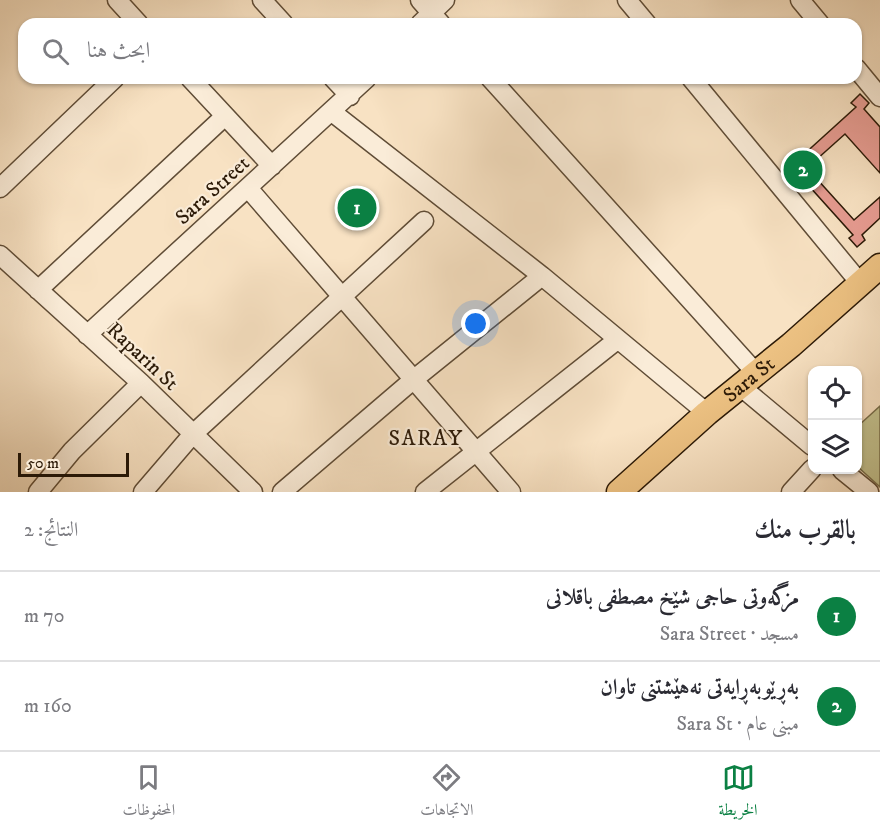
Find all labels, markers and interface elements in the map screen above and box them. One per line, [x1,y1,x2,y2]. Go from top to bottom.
search box [18,18,862,84]
icon: search [39,35,72,68]
text: ابحث هنا [87,37,150,64]
pin: 2 [784,148,822,192]
street label: Sara Street [170,151,255,231]
pin: 1 [338,186,376,230]
your location [461,309,490,338]
street label: Raparin St [101,317,184,397]
street label: Sara St [718,351,781,409]
map controls [808,366,862,474]
button: locate [808,366,862,420]
button: layers [808,420,862,474]
district label: SARAY [388,425,464,452]
scale bar [18,450,129,478]
text: 50 m [27,453,59,473]
text: بالقرب منك [754,514,856,547]
text: النتائج: 2 [24,518,78,543]
text: مزگەوتی حاجی شێخ مصطفی باقلانی [546,584,799,611]
text: 70 m [24,604,65,629]
text: 1 [833,604,840,629]
text: مسجد · Sara Street [660,622,799,647]
text: بەڕێوبەڕایەتی نەهێشتنی تاوان [600,674,799,701]
text: 160 m [24,694,72,719]
text: 2 [832,694,841,719]
text: مبنى عام · Sara St [677,712,799,737]
tab: المحفوظات [123,761,175,825]
tab: الاتجاهات [420,761,474,825]
tab: الخريطة [719,761,758,825]

